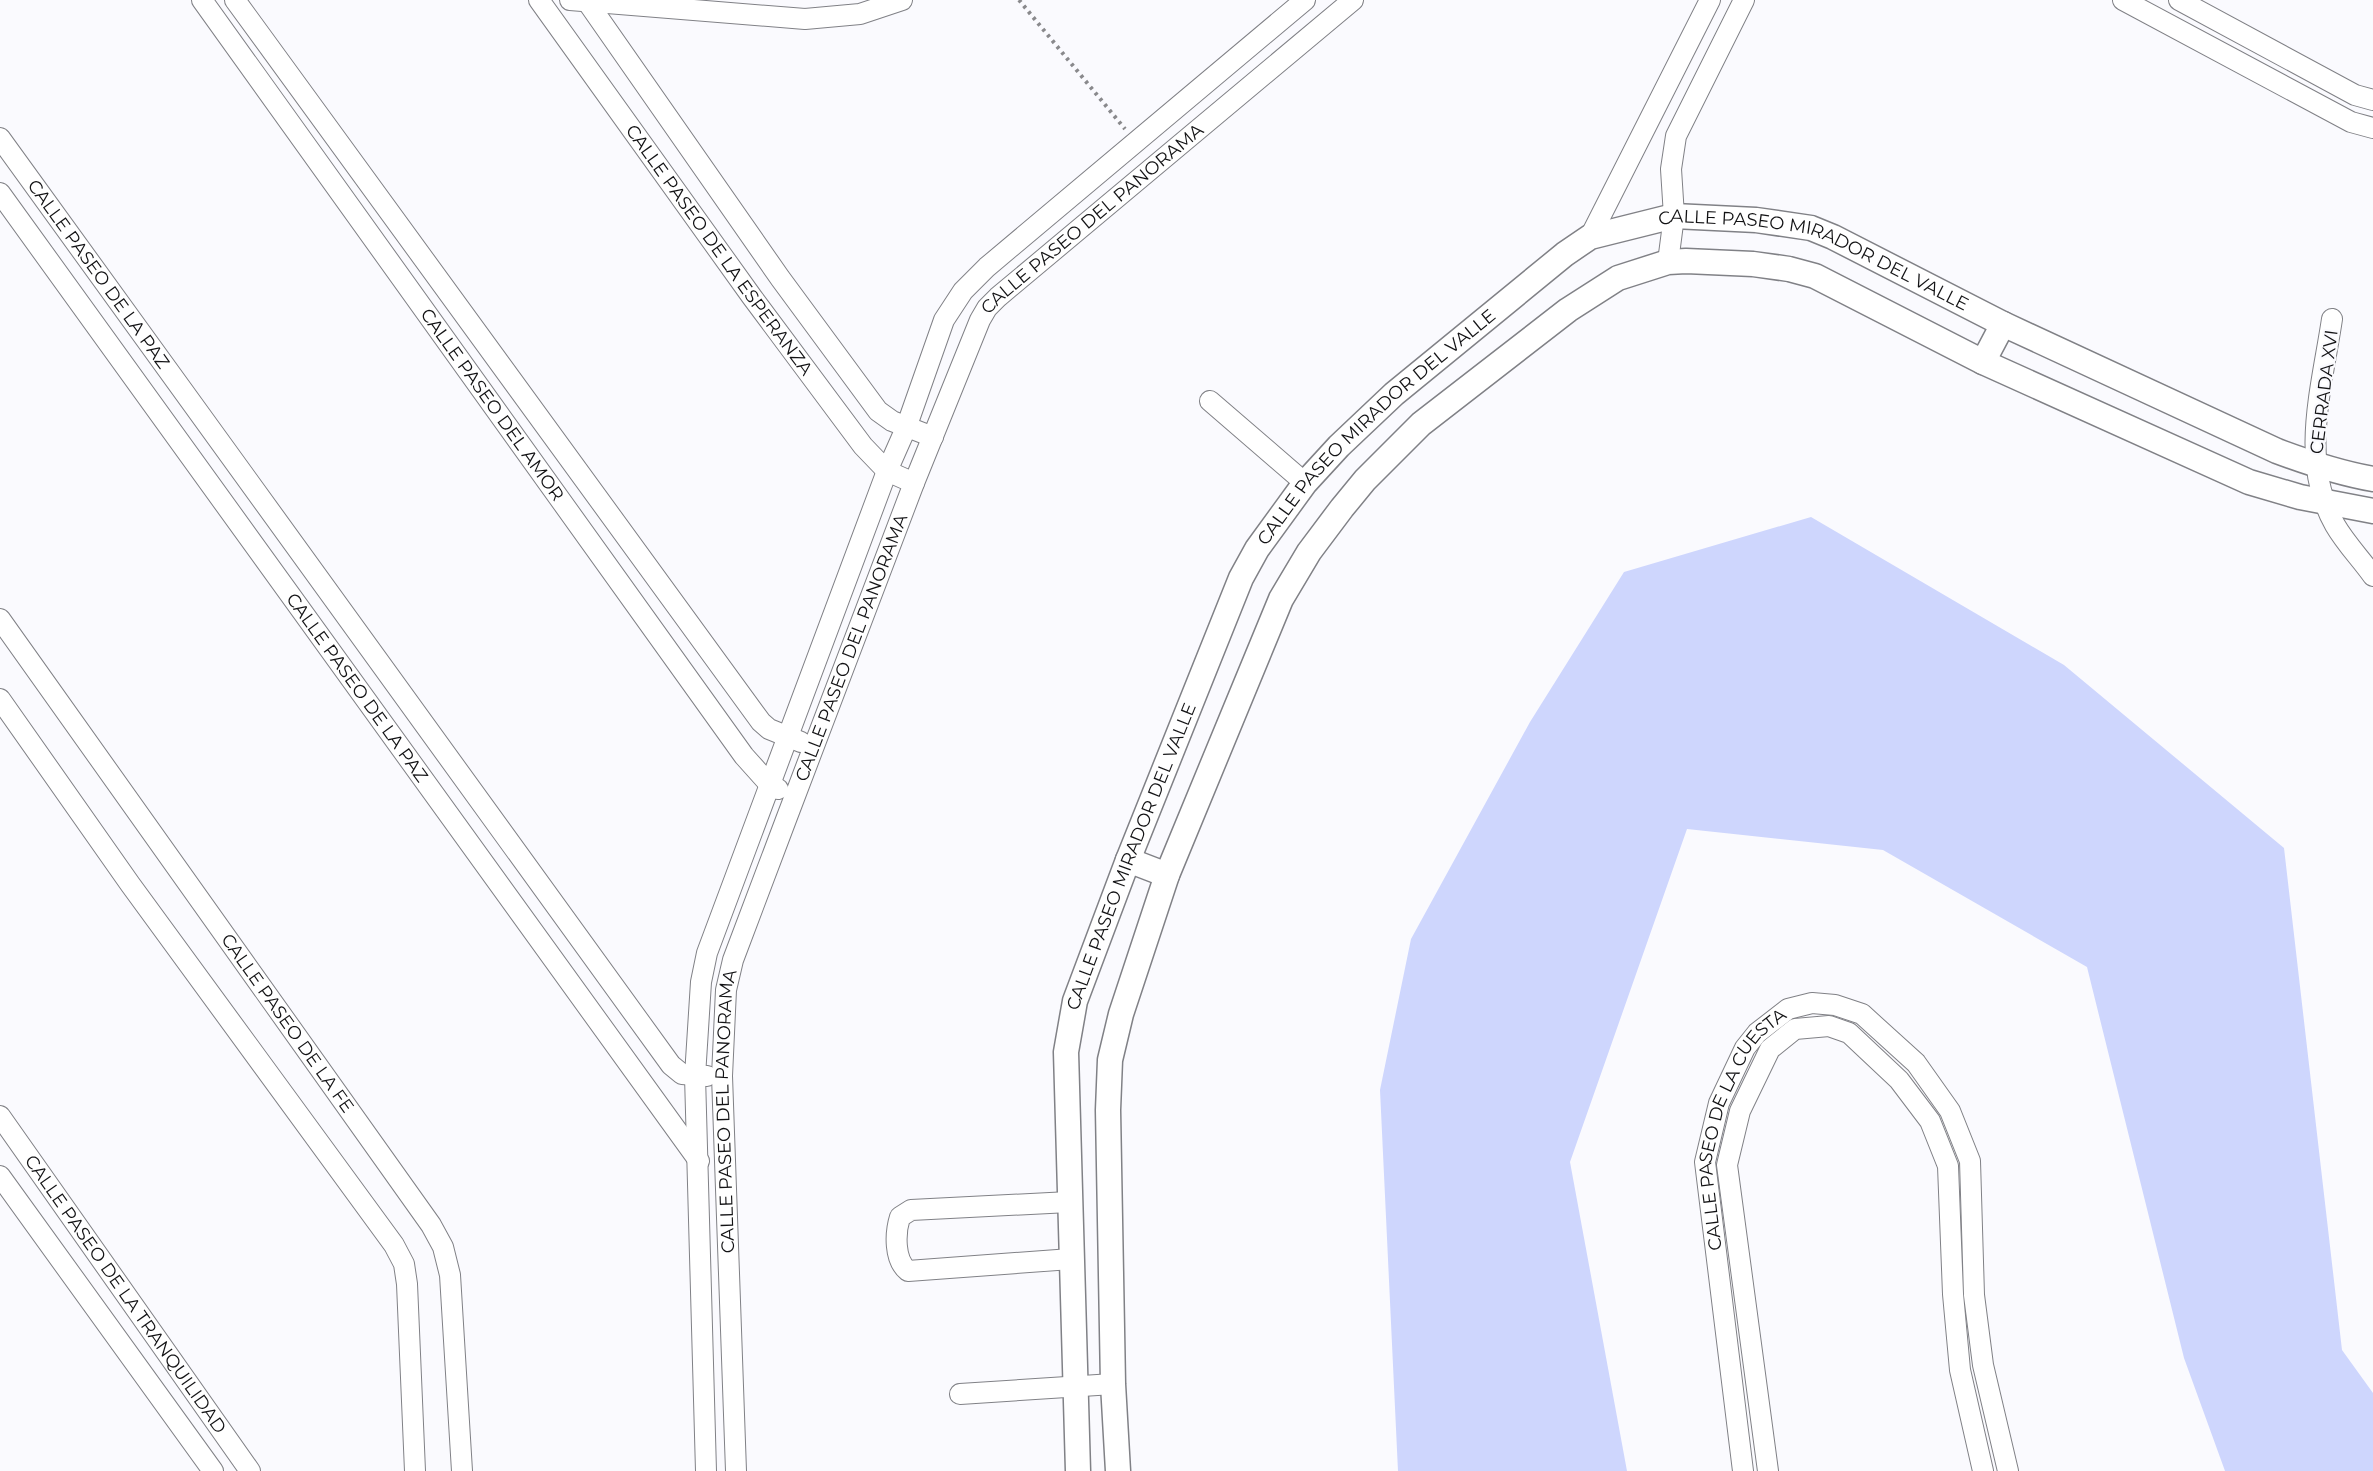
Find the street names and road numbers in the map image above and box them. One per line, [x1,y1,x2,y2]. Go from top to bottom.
street label: CALLE PASEO DEL PANORAMA [976,119,1208,319]
street label: CALLE PASEO DE LA ESPERANZA [621,120,817,380]
street label: CALLE PASEO DE LA PAZ [23,175,174,373]
street label: CALLE PASEO MIRADOR DEL VALLE [1656,205,1972,315]
street label: CALLE PASEO DEL AMOR [416,304,569,505]
street label: CALLE PASEO MIRADOR DEL VALLE [1253,304,1500,549]
street label: CERRADA XVI [2305,329,2343,455]
street label: CALLE PASEO DEL PANORAMA [791,511,912,785]
street label: CALLE PASEO DE LA PAZ [281,589,433,787]
street label: CALLE PASEO MIRADOR DEL VALLE [1063,700,1201,1012]
street label: CALLE PASEO DE LA FE [216,929,359,1117]
street label: CALLE PASEO DEL PANORAMA [711,967,741,1254]
street label: CALLE PASEO DE LA CUESTA [1694,1004,1791,1252]
street label: CALLE PASEO DE LA TRANQUILIDAD [20,1151,231,1438]

